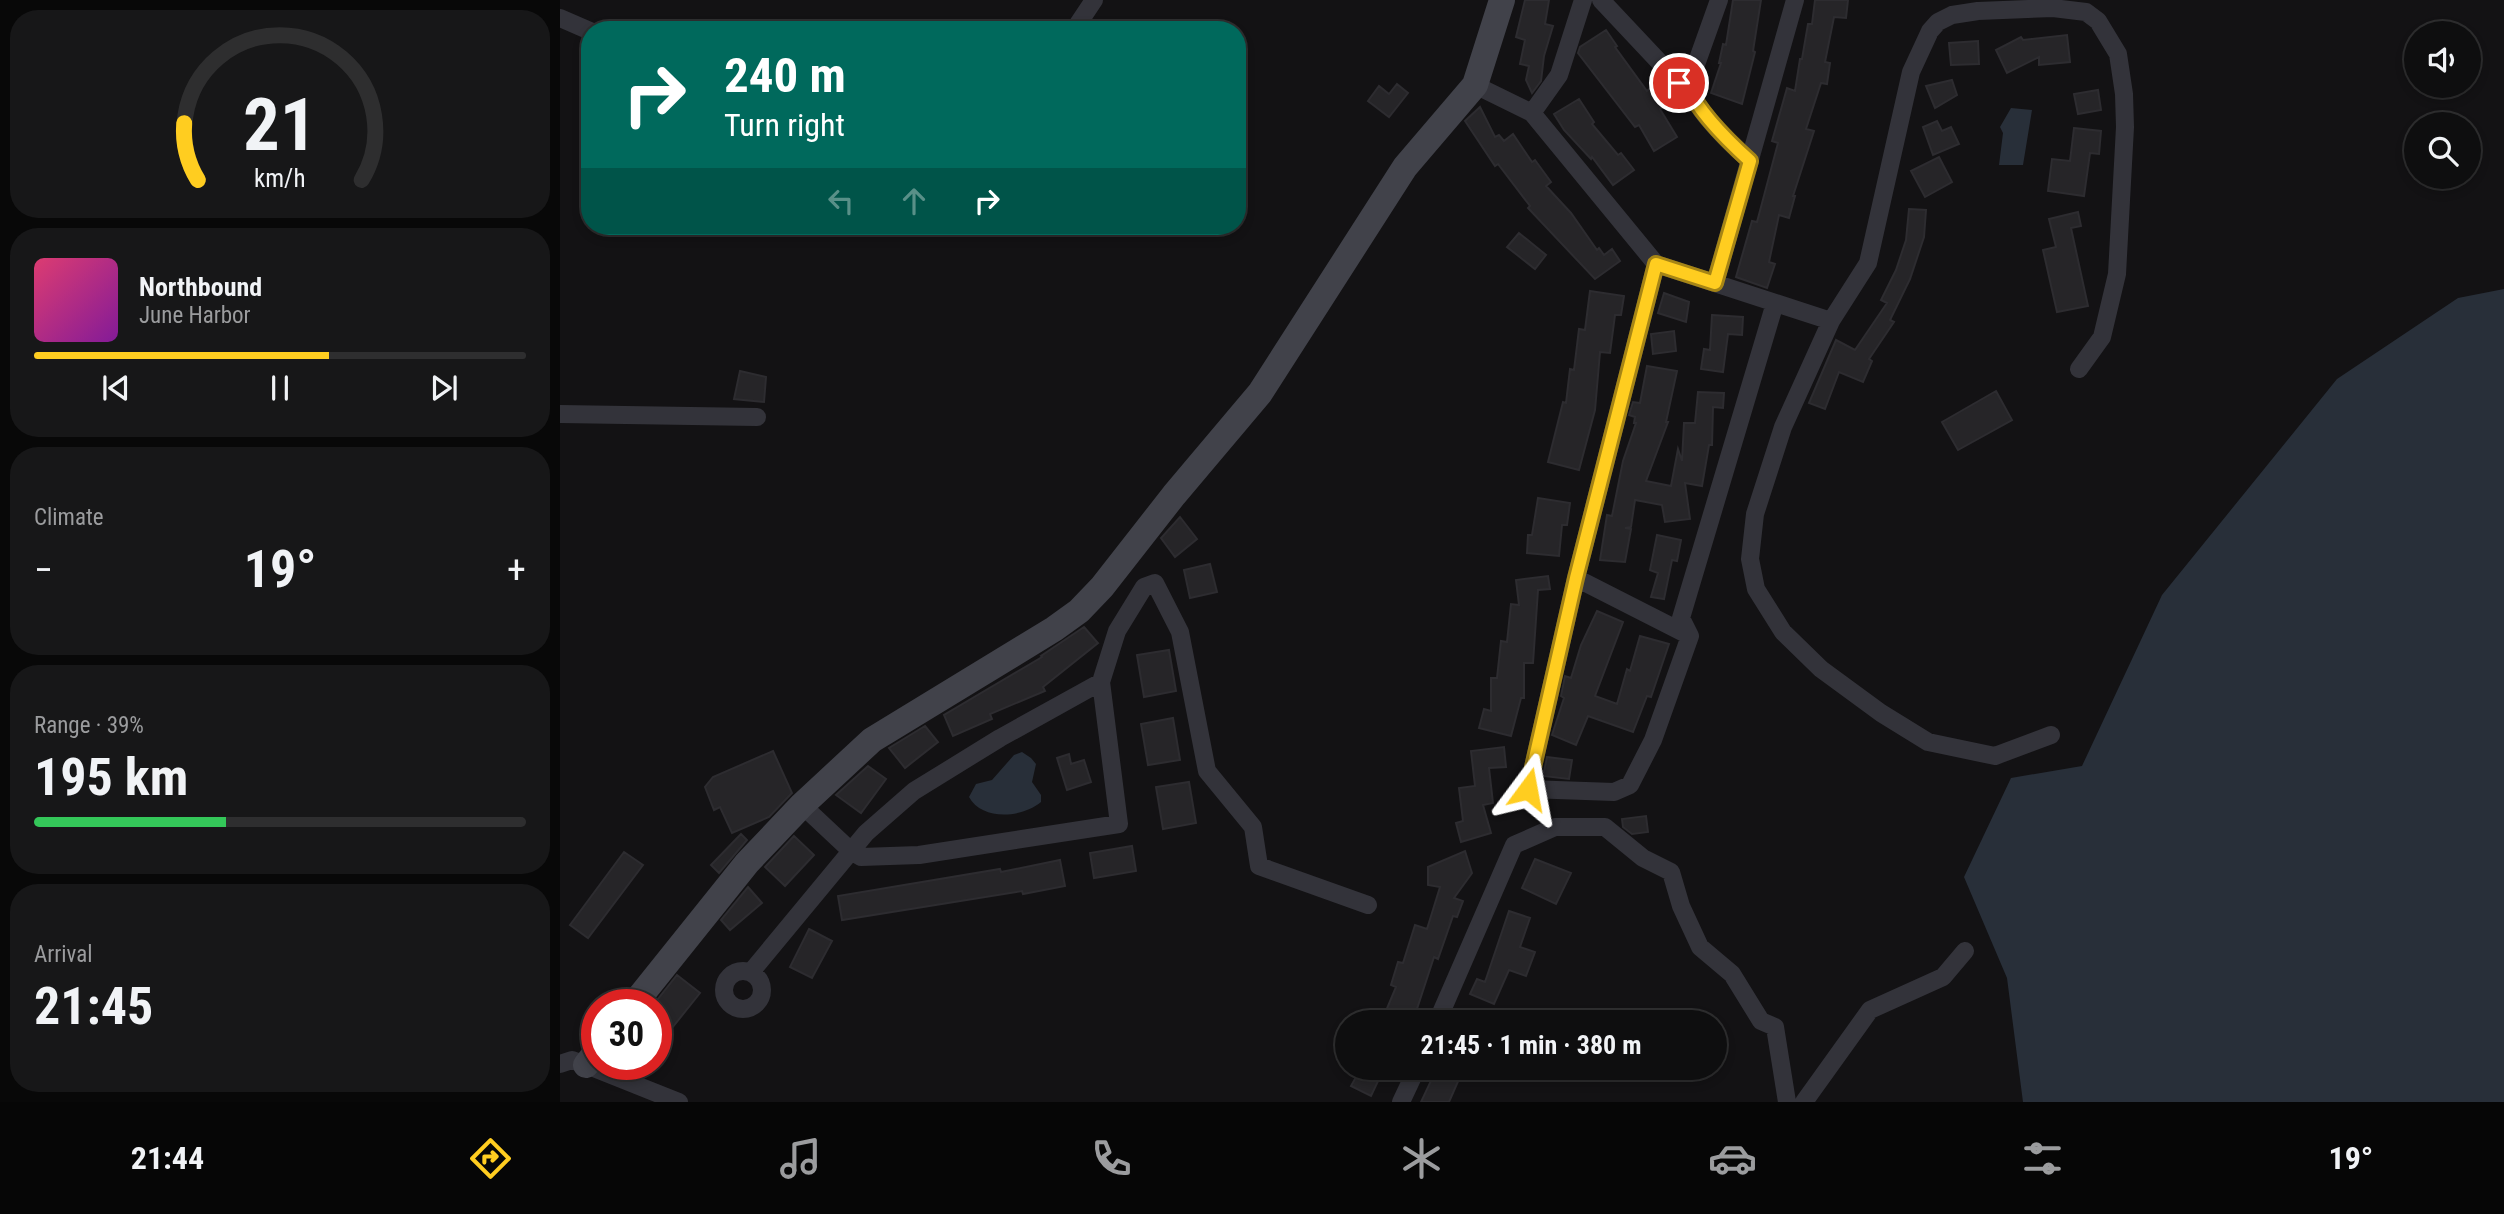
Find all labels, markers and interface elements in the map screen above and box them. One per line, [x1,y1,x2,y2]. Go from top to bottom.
map controls [2404,21,2481,189]
button: sound [2404,21,2481,98]
text: 240 m [724,47,846,104]
icon: right [609,49,700,140]
pin [1649,53,1709,113]
icon: arrive [1660,64,1698,102]
text: 21 [243,83,317,169]
text: Turn right [724,106,845,144]
button: search [2404,112,2481,189]
text: km/h [254,164,306,193]
icon: left [822,182,860,220]
icon: ahead [895,182,933,220]
icon: right [968,182,1006,220]
text: Northbound [139,272,262,302]
text: June Harbor [139,302,251,329]
icon: previous [97,369,135,407]
icon: pause [261,369,299,407]
icon: next [425,369,463,407]
text: Climate [34,504,104,531]
text: 19° [244,539,316,600]
text: − [34,548,53,592]
text: + [507,548,526,592]
text: Range · 39% [34,712,144,739]
text: 195 km [34,747,188,808]
position arrow [1491,752,1565,826]
text: Arrival [34,941,93,968]
text: 21:45 [34,976,153,1037]
speed limit sign: 30 [581,989,672,1080]
text: 21:45 · 1 min · 380 m [1421,1030,1641,1060]
icon: directions [466,1134,515,1183]
icon: music [776,1134,825,1183]
icon: phone [1087,1134,1136,1183]
icon: climate [1397,1134,1446,1183]
icon: car [1708,1134,1757,1183]
icon: filters [2018,1134,2067,1183]
text: 21:44 [131,1139,204,1177]
text: 19° [2328,1139,2373,1177]

